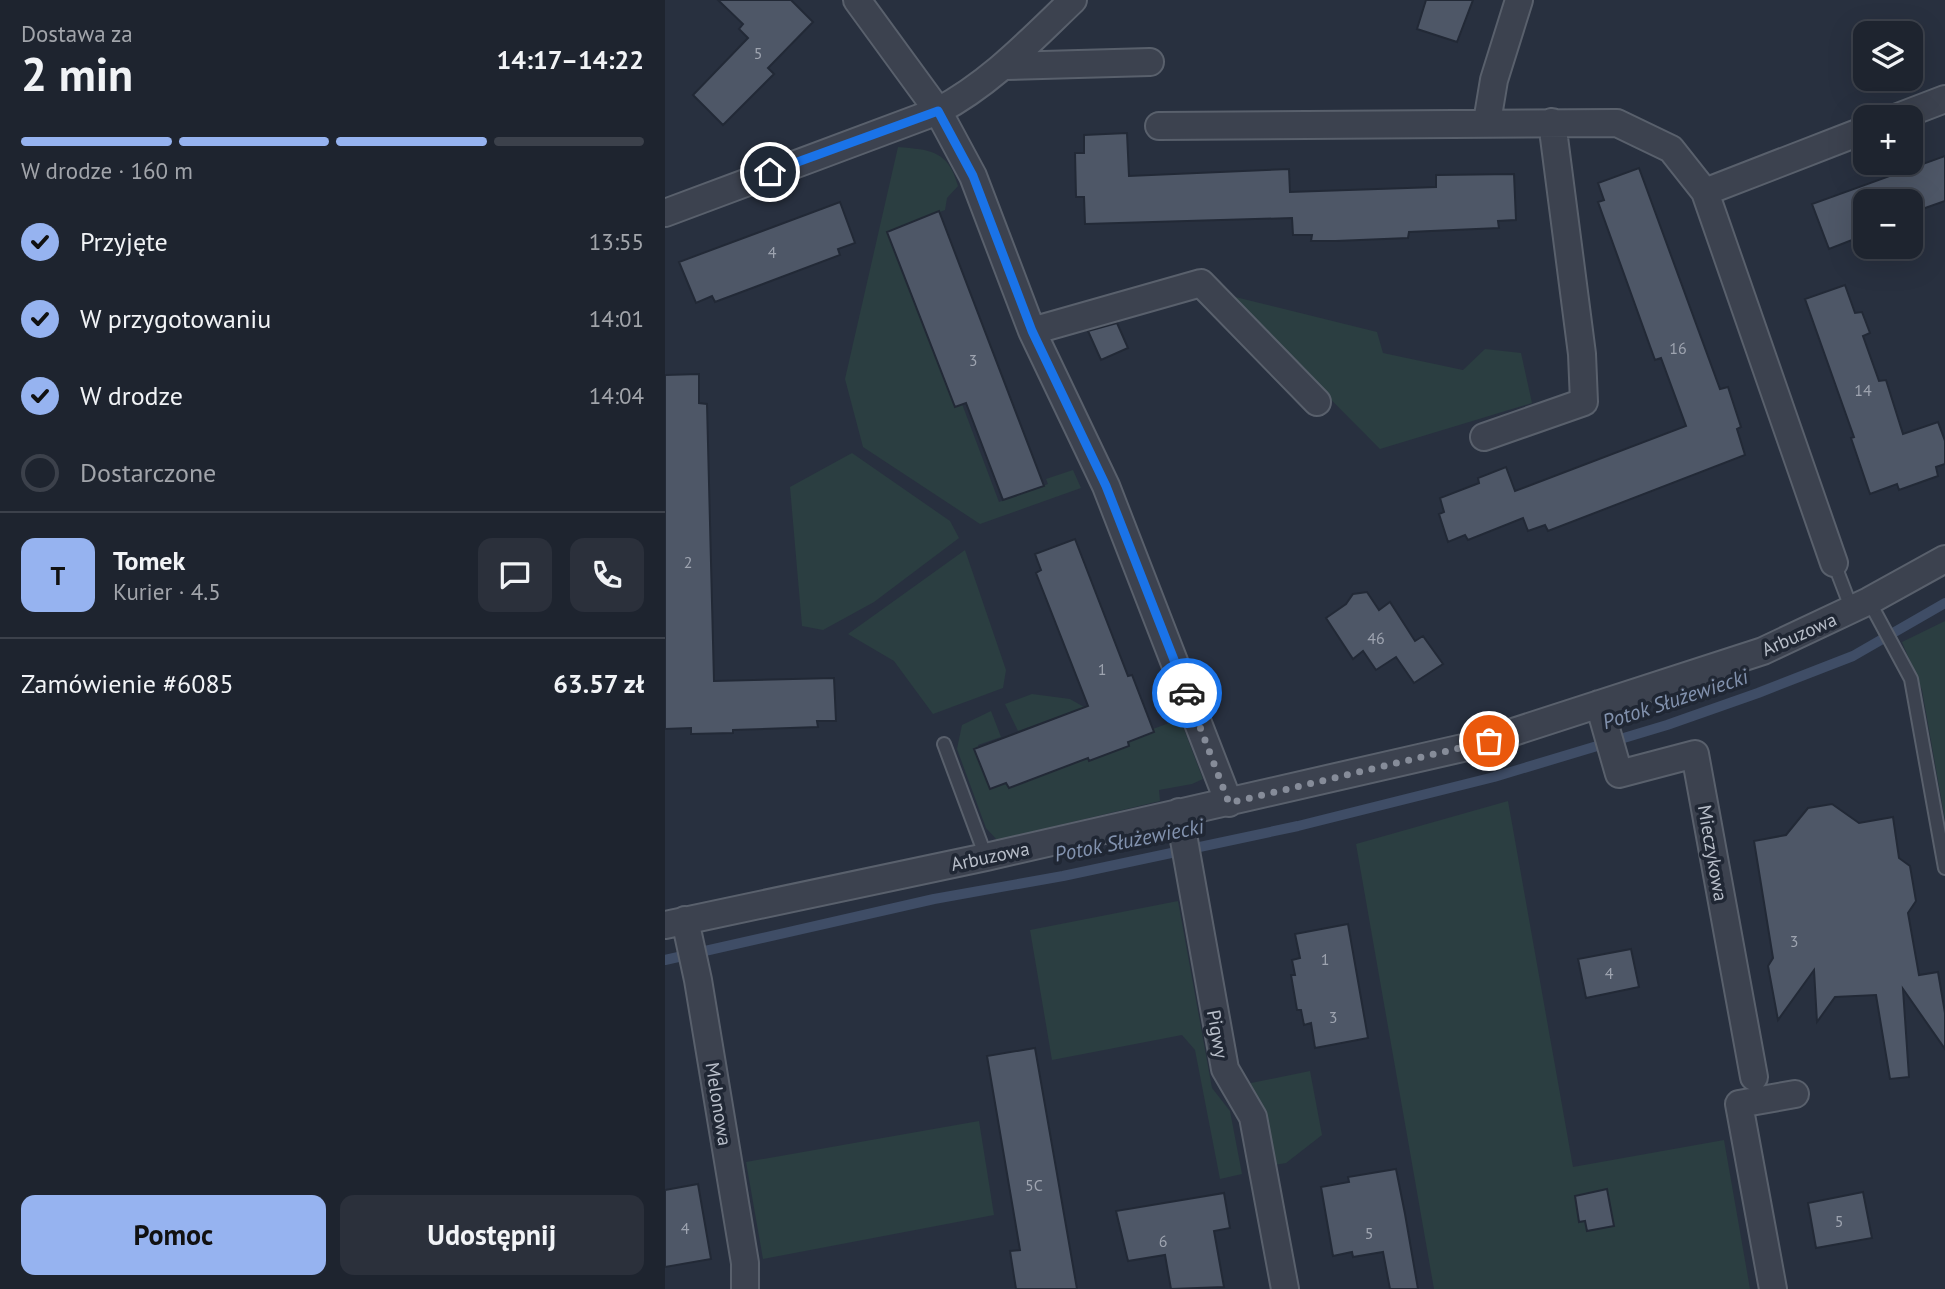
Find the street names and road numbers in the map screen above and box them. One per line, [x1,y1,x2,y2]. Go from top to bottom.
street label: Arbuzowa [1758,607,1840,661]
street label: Mieczykowa [1693,803,1733,903]
street label: Arbuzowa [949,836,1031,876]
street label: Pigwy [1202,1008,1234,1060]
street label: Melonowa [701,1061,737,1147]

